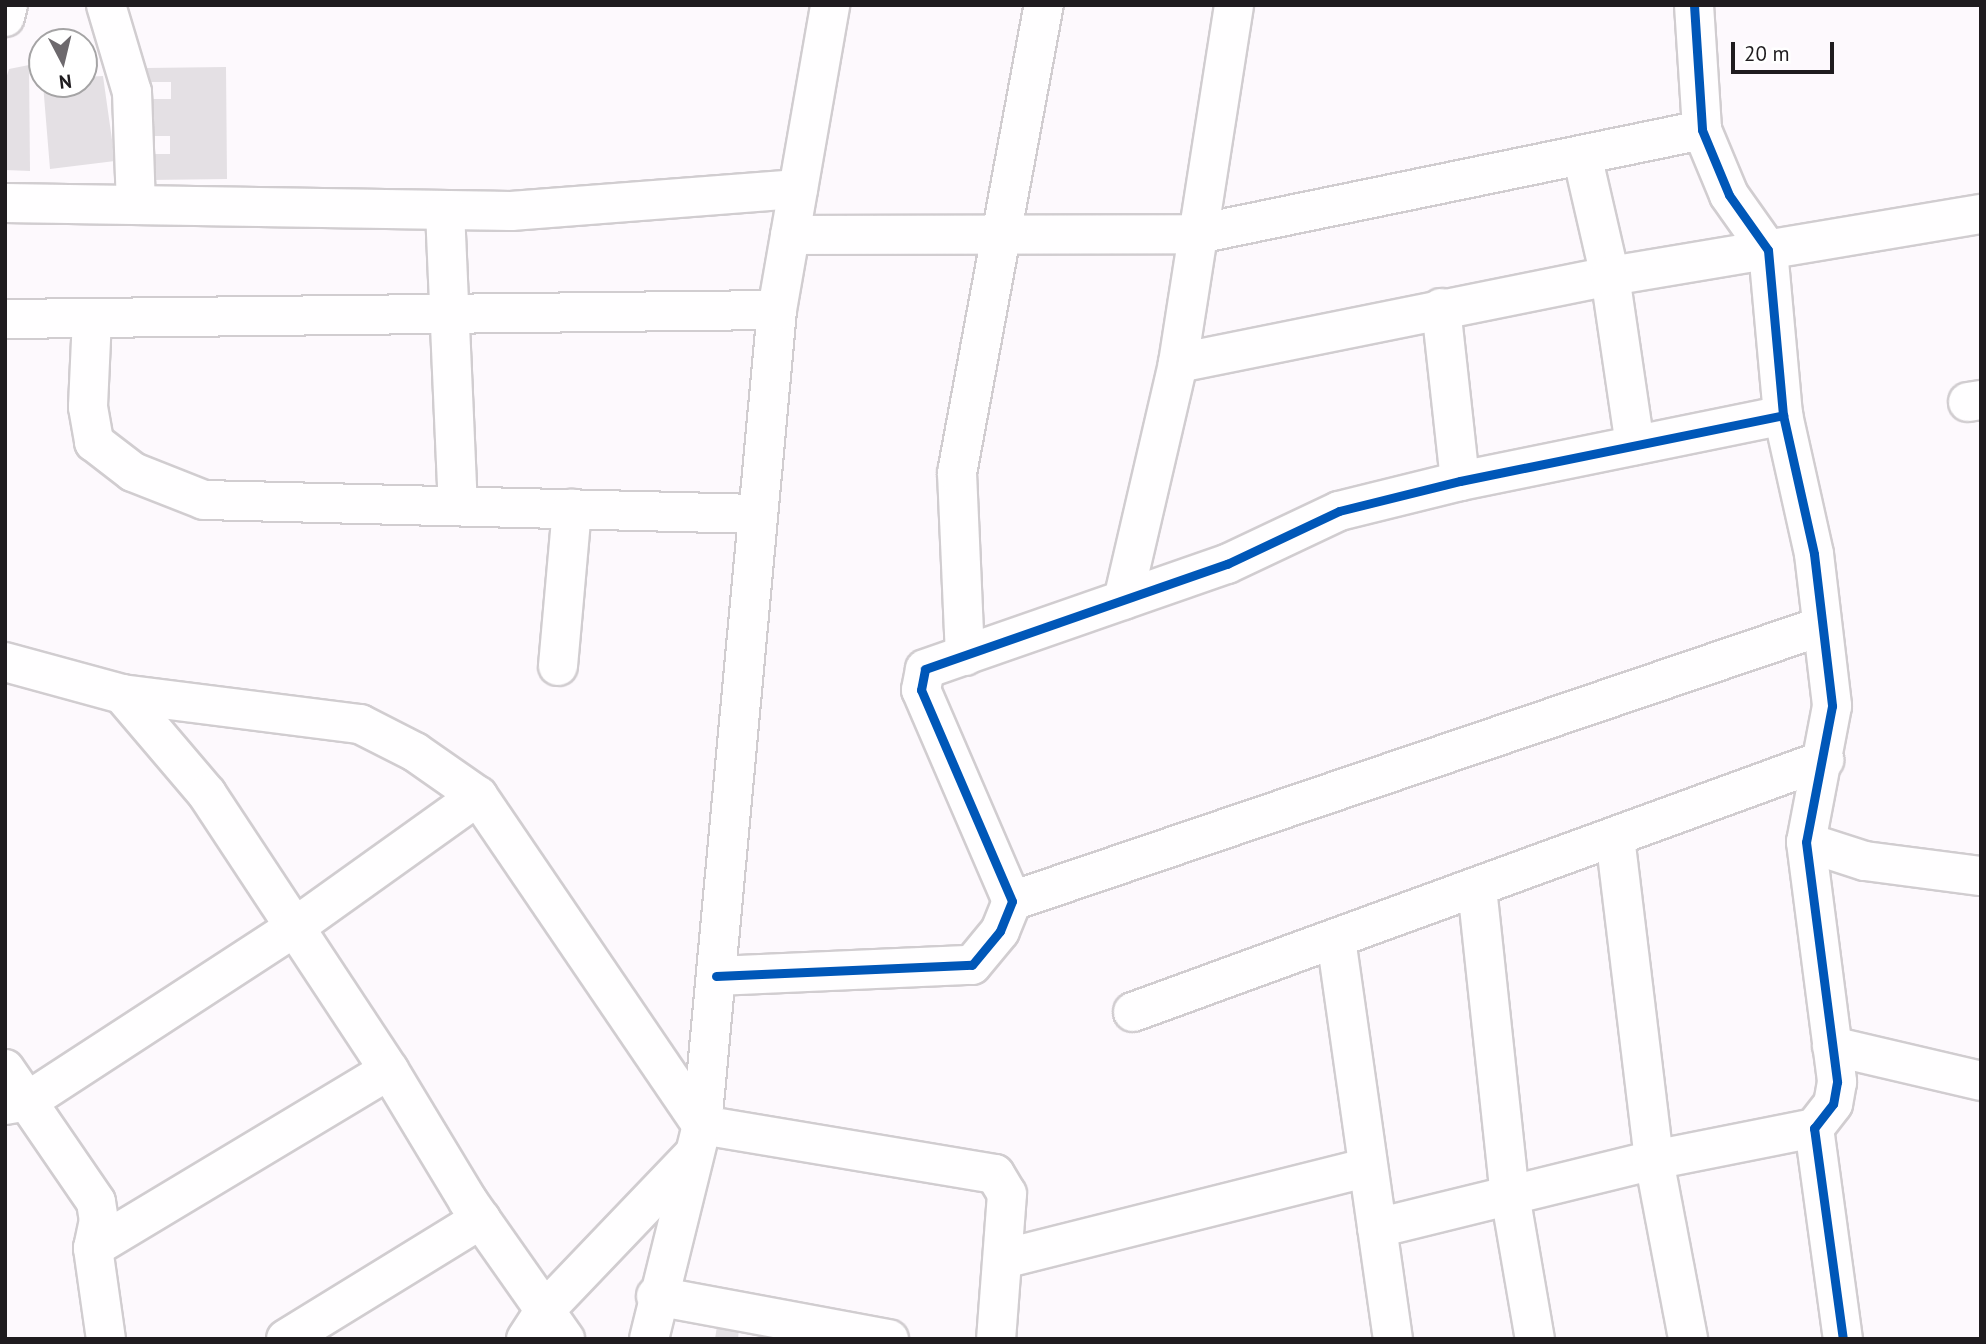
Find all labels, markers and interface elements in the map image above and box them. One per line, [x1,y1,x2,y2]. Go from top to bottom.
north arrow [28,28,98,98]
scale bar [1734,28,1837,72]
text: 20 m [1744,40,1790,67]
text: N [58,69,73,95]

